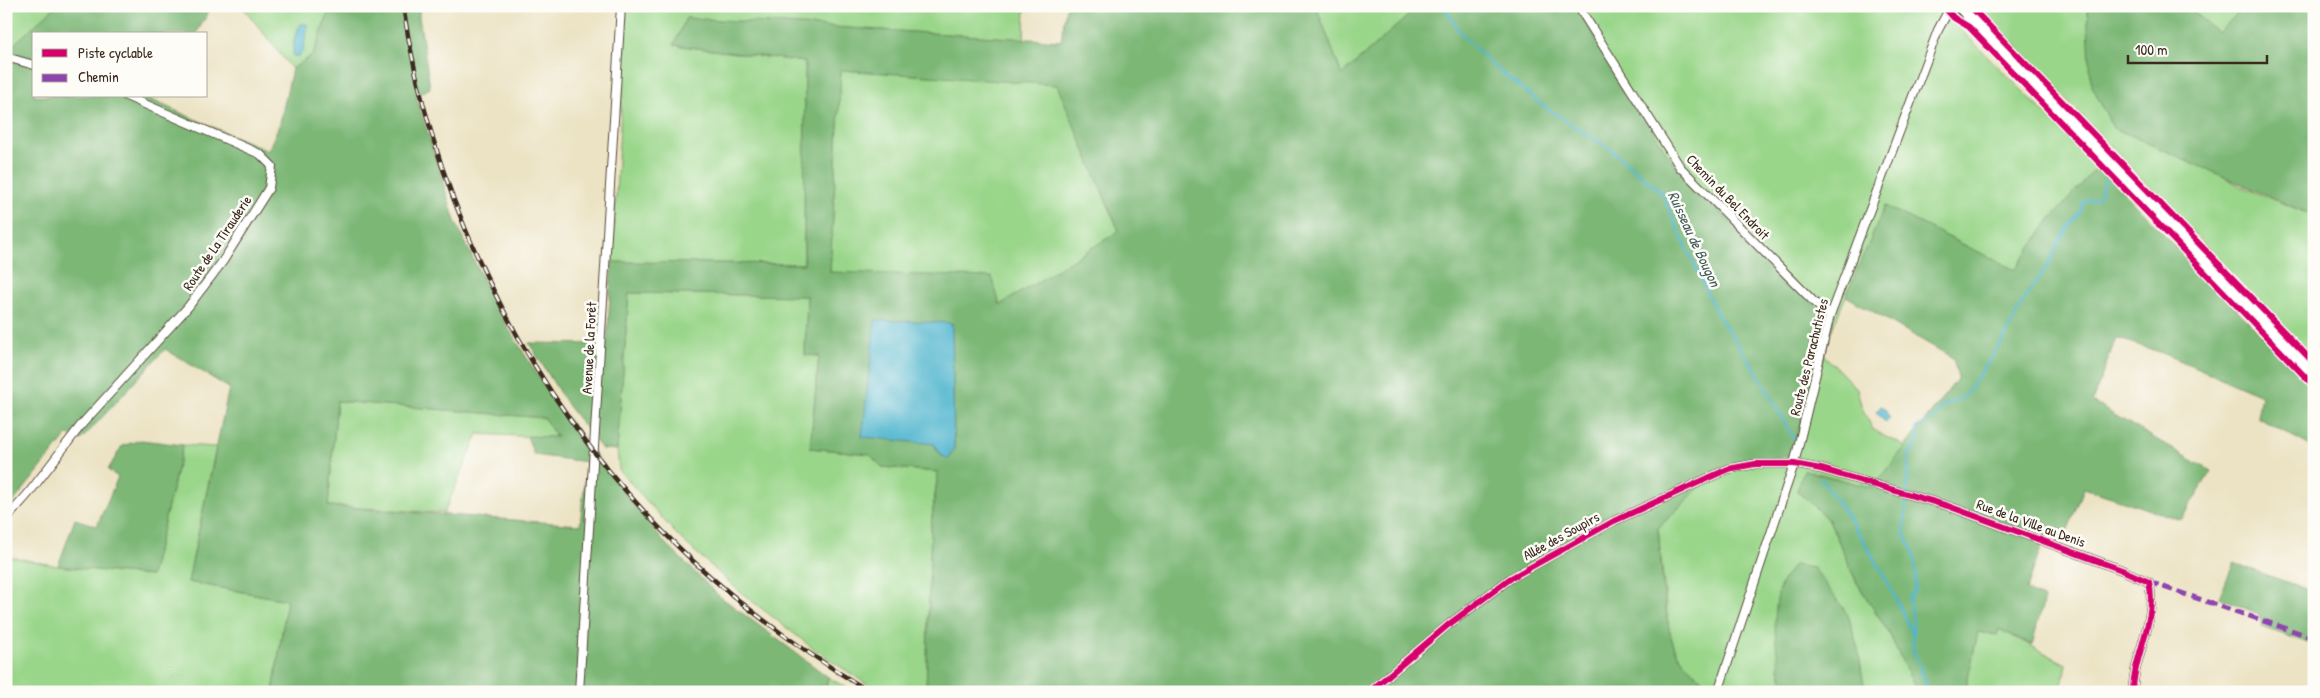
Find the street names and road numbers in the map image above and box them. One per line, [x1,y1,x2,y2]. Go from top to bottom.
street label: Chemin du Bel Endroit [1683,150,1774,244]
street label: Route de La Tirauderie [178,191,256,294]
street label: Route des Parachutistes [1785,296,1832,417]
street label: Avenue de la Forêt [577,301,600,394]
street label: Rue de la Ville au Denis [1974,494,2088,551]
street label: Allée des Soupirs [1519,507,1603,565]

